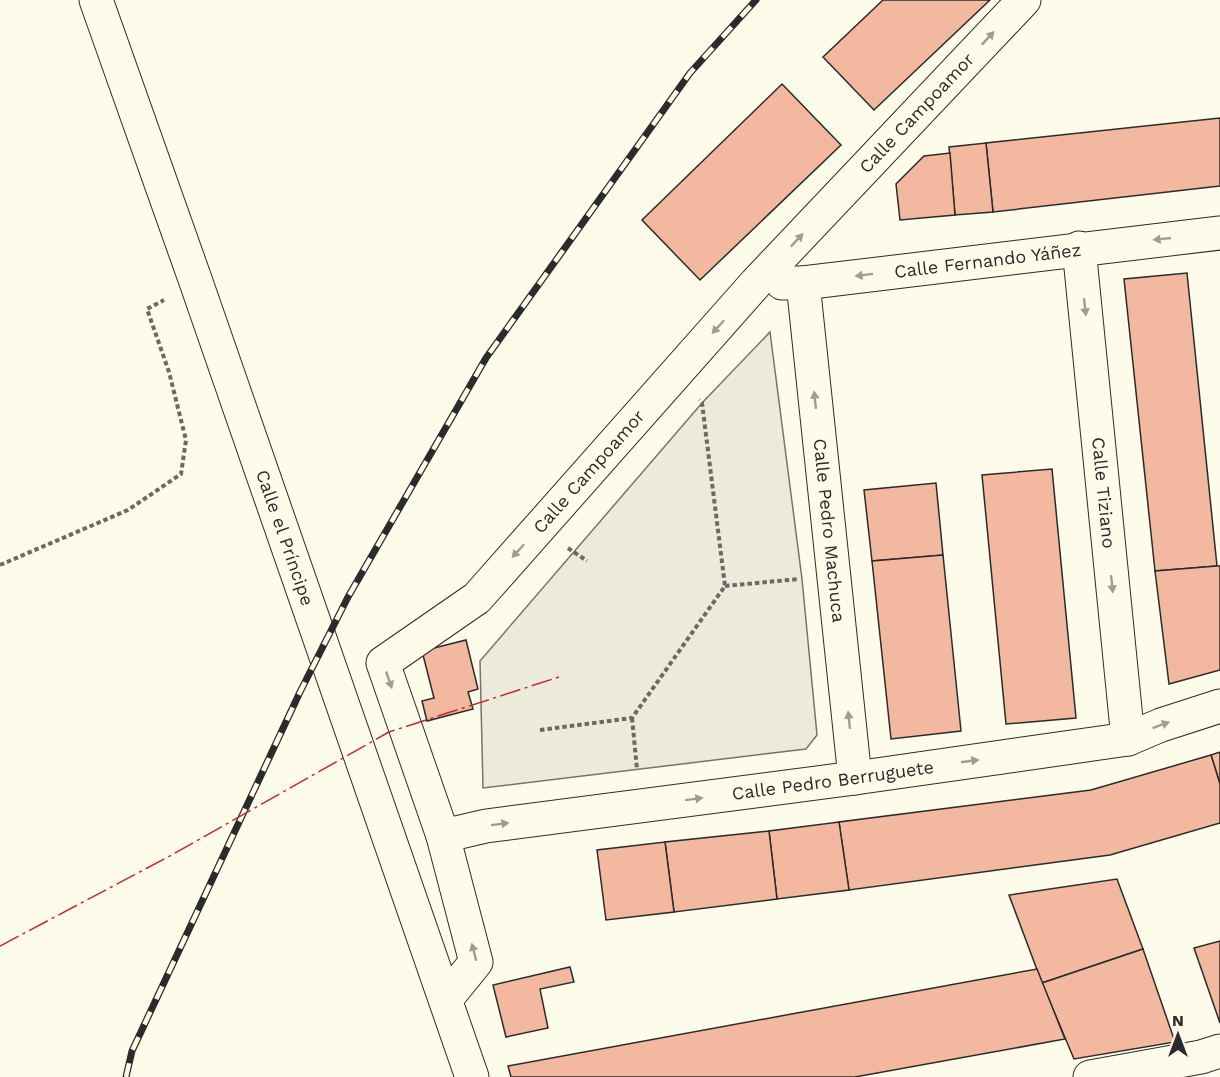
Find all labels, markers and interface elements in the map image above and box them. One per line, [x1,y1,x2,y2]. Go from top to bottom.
one-way arrow [981,31,995,45]
street label: Calle Campoamor [855,48,978,177]
one-way arrow [789,234,803,248]
one-way arrow [1152,234,1171,244]
street label: Calle Fernando Yáñez [893,239,1082,282]
one-way arrow [854,271,873,280]
one-way arrow [1080,297,1090,316]
one-way arrow [712,319,725,334]
one-way arrow [811,391,820,410]
street label: Calle Campoamor [528,405,649,537]
street label: Calle Tiziano [1088,436,1120,549]
street label: Calle Pedro Machuca [809,438,850,624]
street label: Calle el Príncipe [252,467,319,608]
one-way arrow [512,543,525,558]
one-way arrow [1107,575,1117,594]
one-way arrow [385,671,394,689]
one-way arrow [844,710,854,729]
one-way arrow [1152,720,1170,730]
street label: Calle Pedro Berruguete [731,756,935,804]
one-way arrow [961,757,980,766]
one-way arrow [684,794,703,804]
one-way arrow [491,819,510,829]
one-way arrow [468,942,478,961]
north arrow [1148,1005,1208,1065]
text: N [1172,1011,1184,1030]

